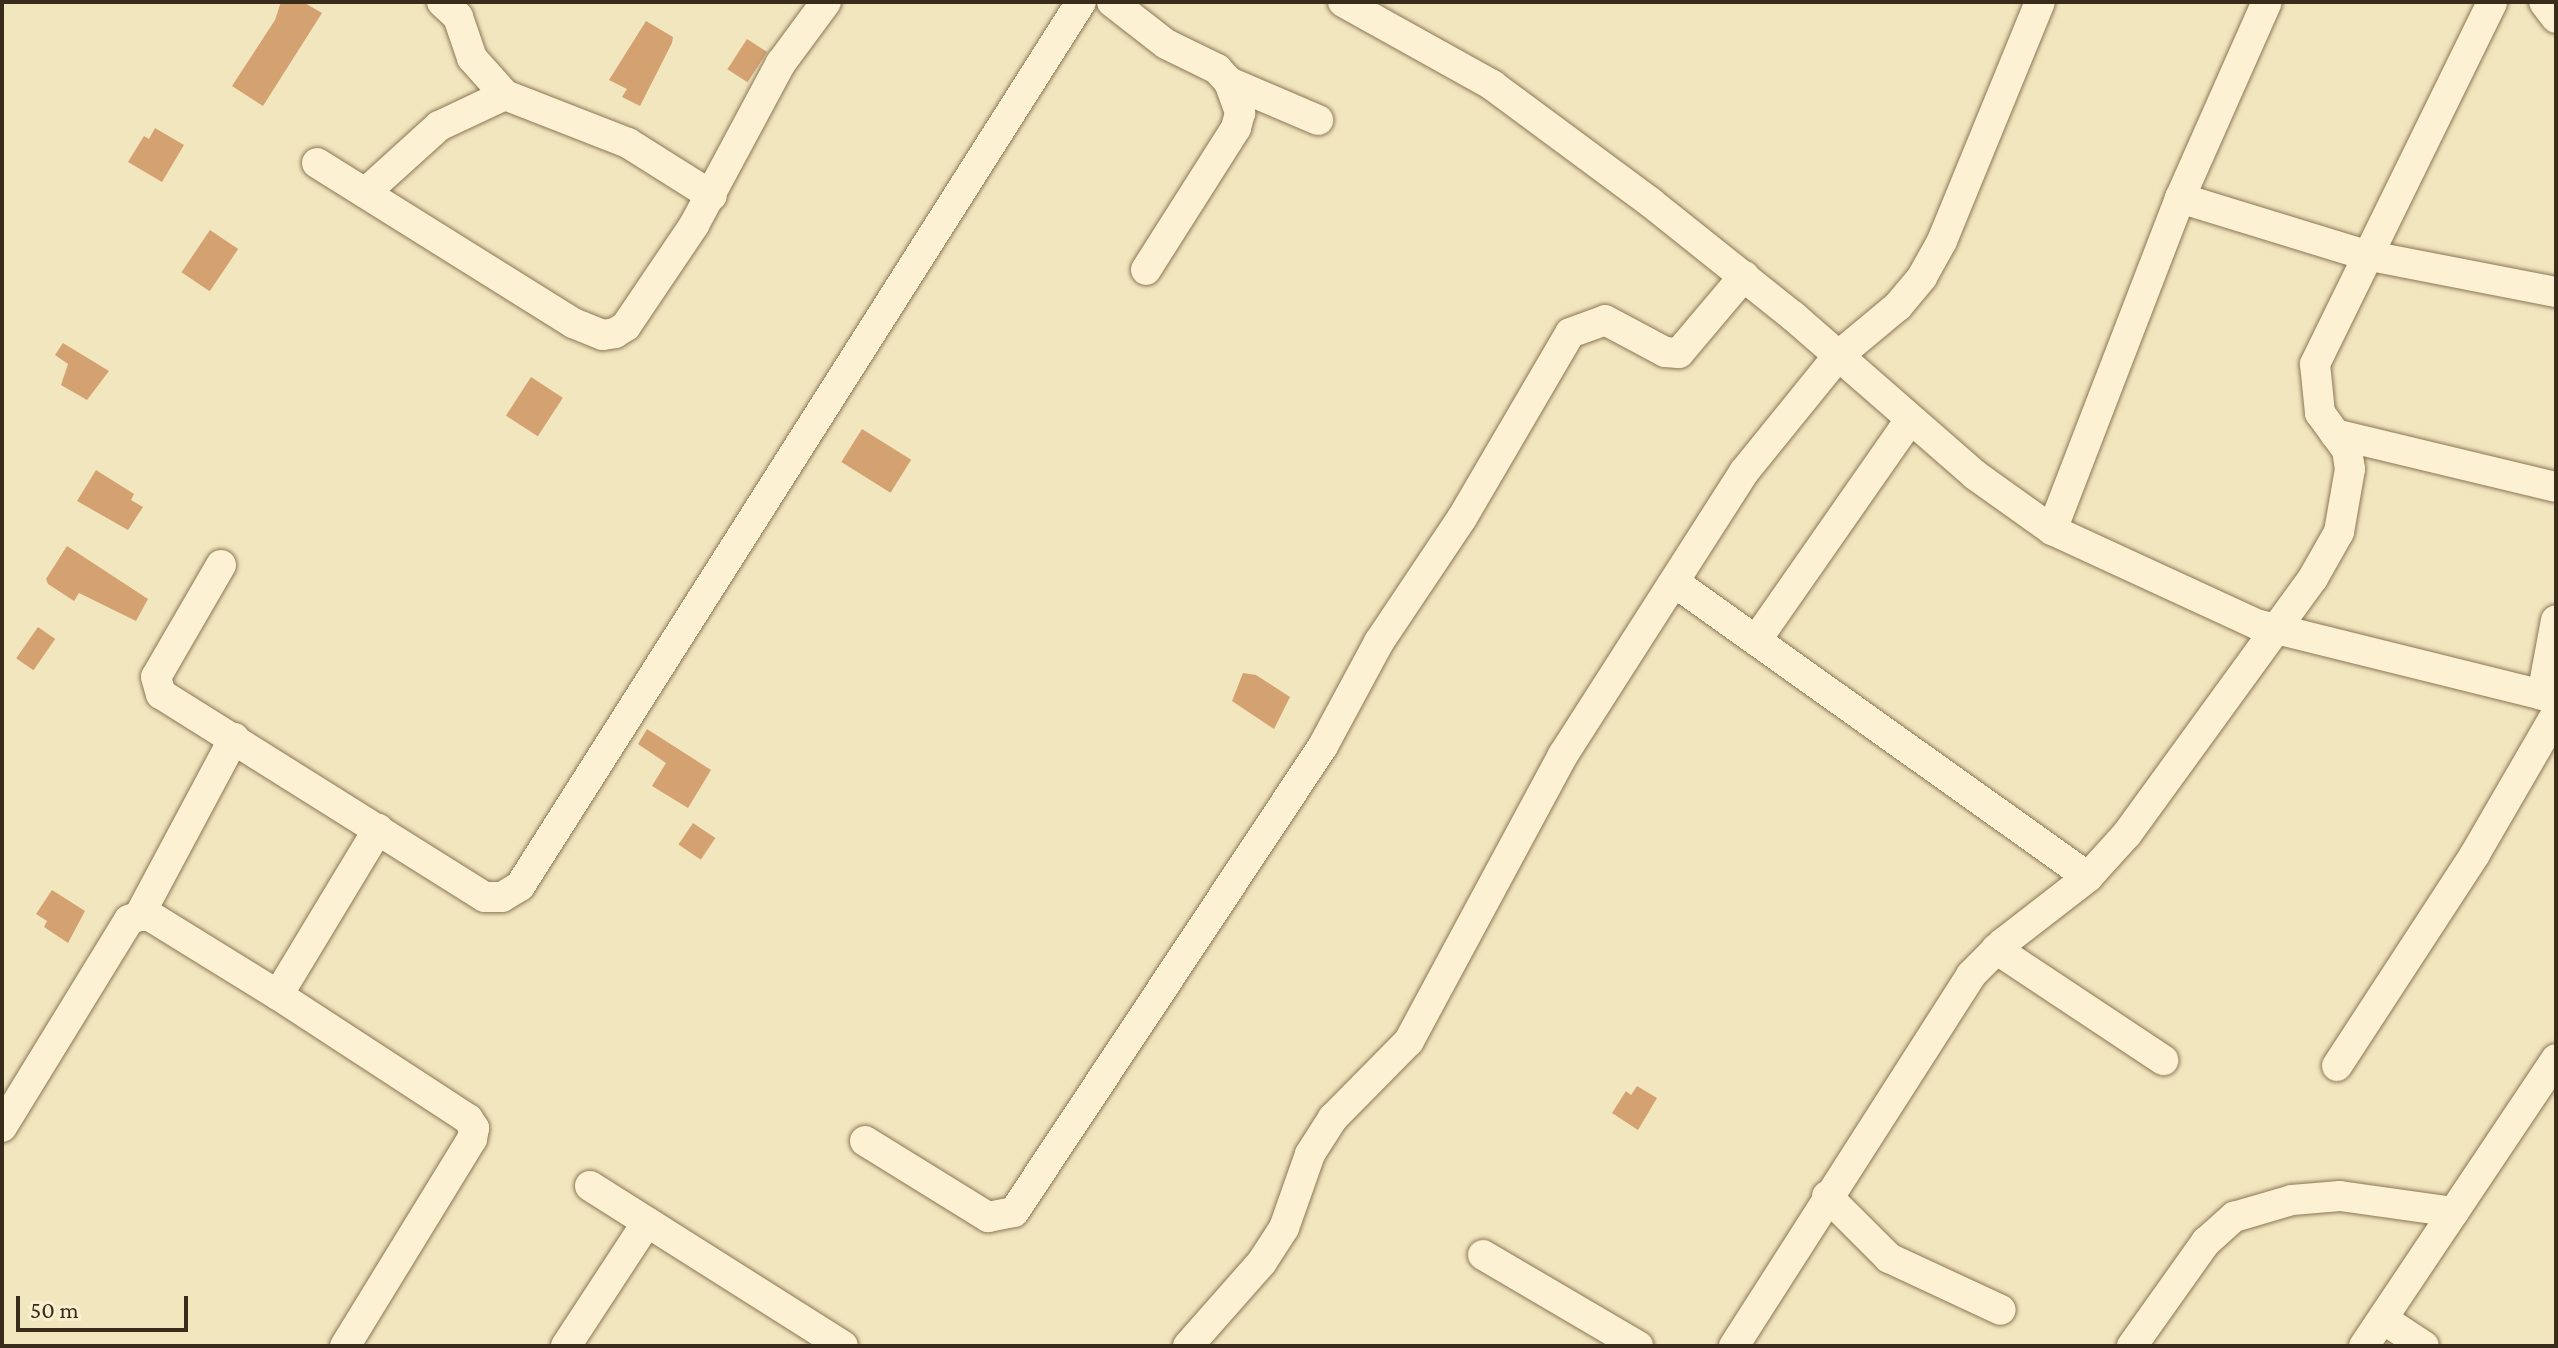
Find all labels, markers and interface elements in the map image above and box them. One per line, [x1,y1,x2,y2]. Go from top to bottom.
scale bar [20,1280,192,1330]
text: 50 m [30,1296,79,1323]

